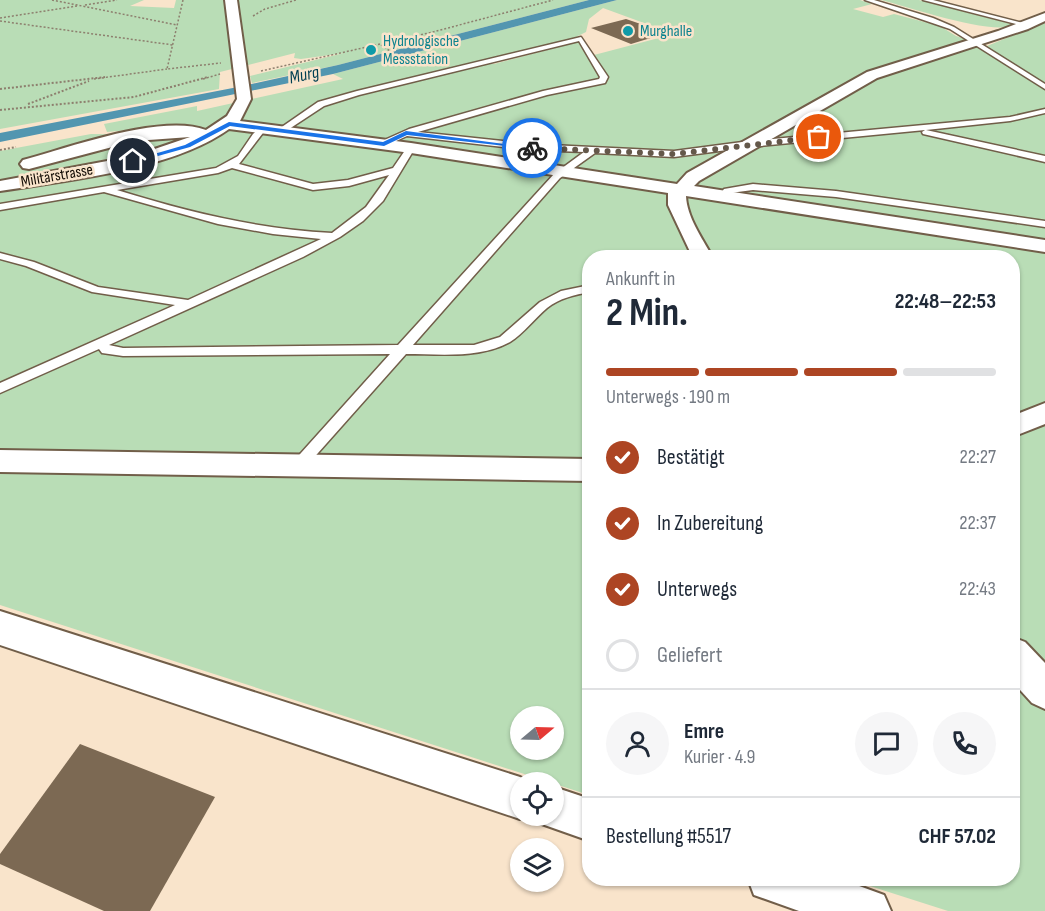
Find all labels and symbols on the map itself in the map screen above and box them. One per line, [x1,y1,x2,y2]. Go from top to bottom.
place label: Murghalle [640,22,692,41]
marker: Murghalle [621,24,635,38]
place label: Hydrologische Messstation [383,32,459,69]
marker: Hydrologische Messstation [364,43,378,57]
water label: Murg [287,61,321,88]
pin [793,111,844,162]
courier [502,118,562,178]
pin [107,135,158,186]
street label: Militärstrasse [19,160,95,192]
north arrow [510,706,564,760]

